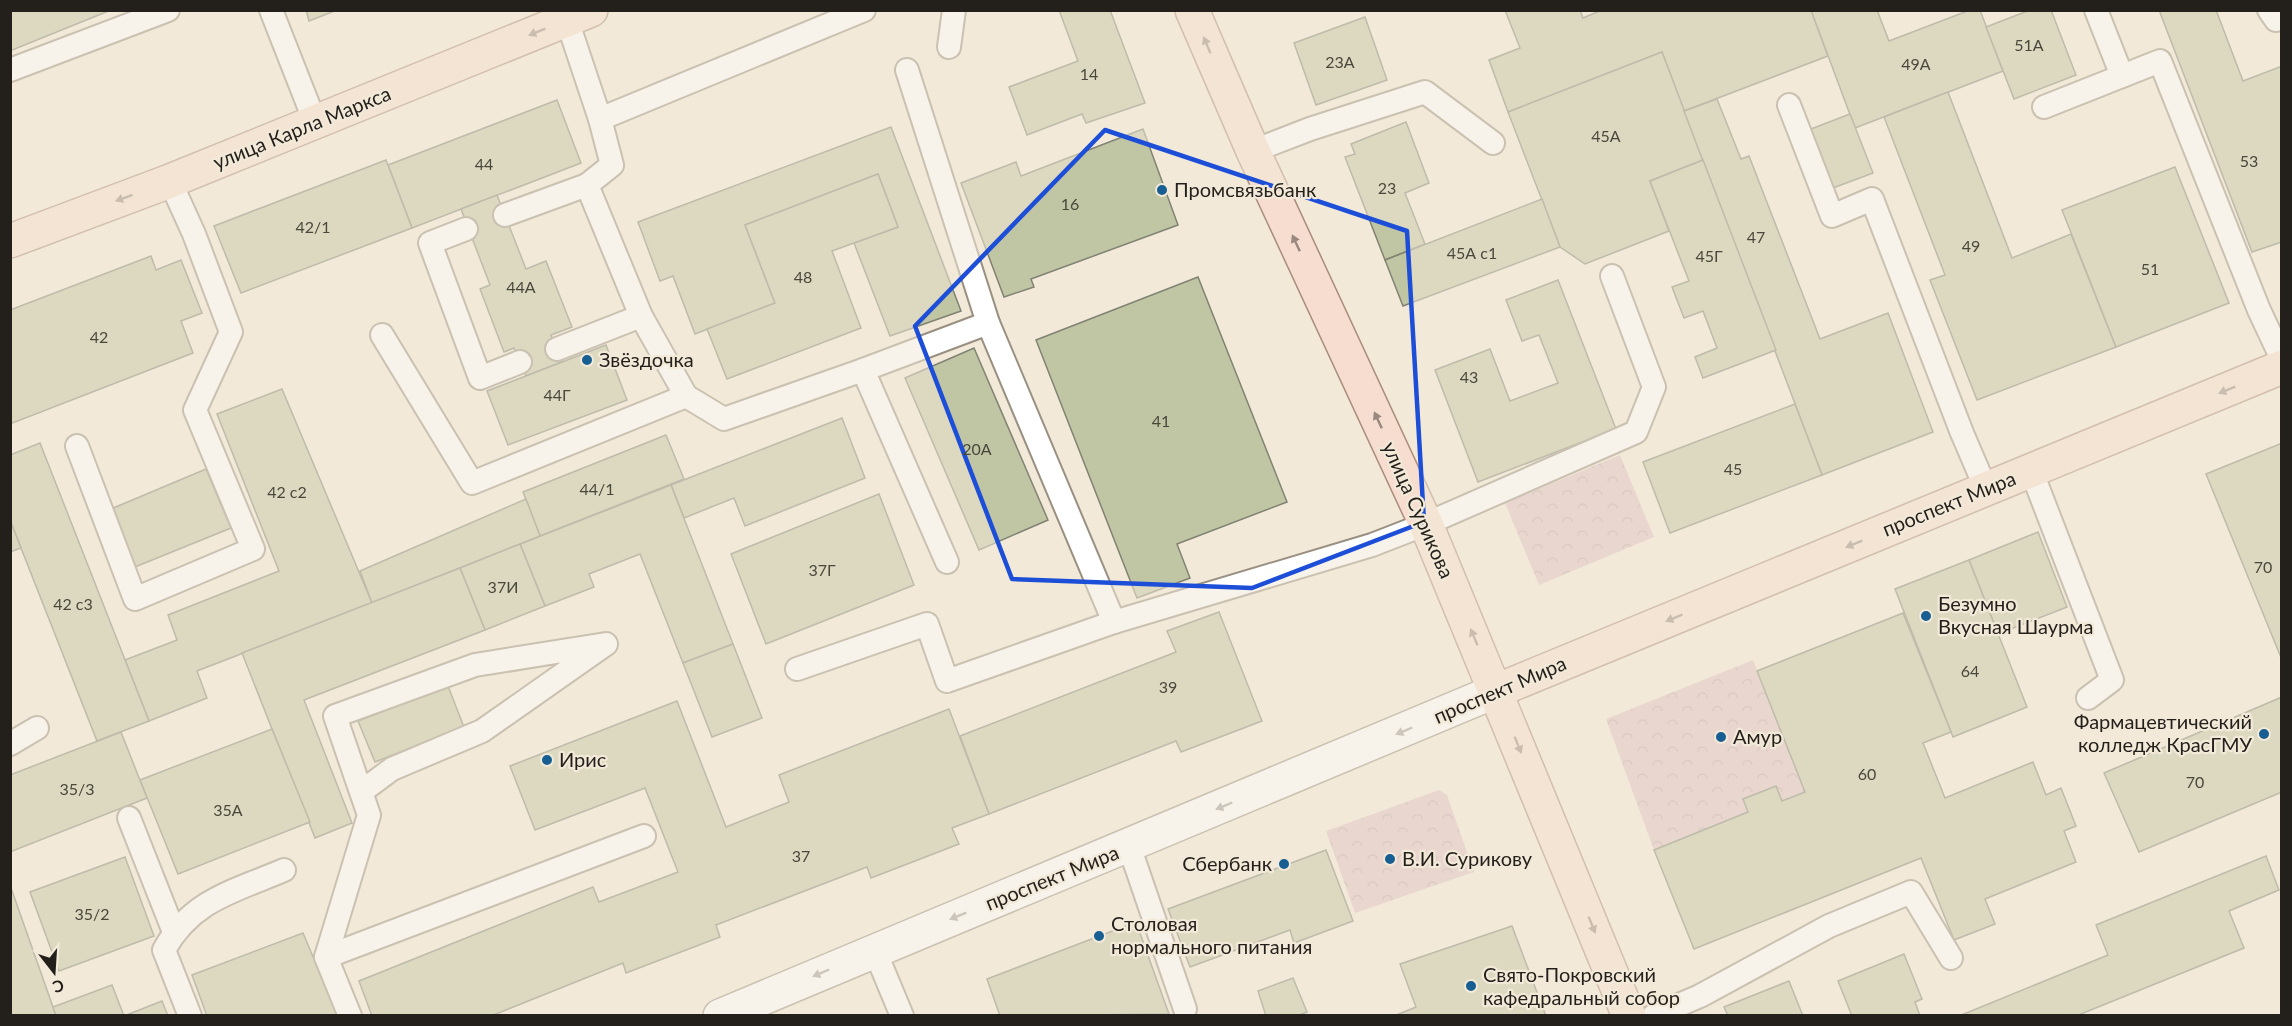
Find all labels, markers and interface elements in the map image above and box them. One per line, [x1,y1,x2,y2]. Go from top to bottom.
one-way arrow [528,28,546,37]
one-way arrow [1202,35,1212,53]
house number: 51А [2014,35,2044,54]
house number: 23А [1325,52,1355,71]
house number: 49А [1901,54,1931,73]
house number: 14 [1080,64,1098,83]
street label: улица Карла Маркса [209,80,394,174]
house number: 45А [1591,126,1621,145]
house number: 53 [2240,151,2258,170]
house number: 44 [475,154,493,173]
place label: Промсвязьбанк [1174,177,1317,201]
house number: 23 [1378,178,1396,197]
marker: Промсвязьбанк [1155,183,1169,197]
one-way arrow [115,194,133,204]
house number: 16 [1061,194,1079,213]
house number: 42/1 [295,217,331,236]
house number: 47 [1747,227,1765,246]
one-way arrow [1290,234,1300,252]
house number: 49 [1962,236,1980,255]
house number: 45А с1 [1447,243,1497,262]
house number: 45Г [1695,246,1723,265]
house number: 51 [2141,259,2159,278]
house number: 48 [794,267,812,286]
house number: 44А [506,277,536,296]
house number: 42 [90,327,108,346]
place label: Звёздочка [599,347,694,371]
marker: Звёздочка [580,353,594,367]
house number: 43 [1460,367,1478,386]
house number: 44Г [543,385,571,404]
one-way arrow [2218,385,2236,395]
house number: 41 [1152,411,1170,430]
one-way arrow [1373,411,1382,428]
street label: улица Сурикова [1378,438,1460,582]
house number: 20А [962,439,992,458]
house number: 45 [1724,459,1742,478]
street label: проспект Мира [1878,465,2019,541]
house number: 44/1 [579,479,615,498]
house number: 42 с2 [267,482,307,501]
one-way arrow [1845,540,1863,549]
house number: 70 [2254,557,2272,576]
house number: 37Г [808,560,836,579]
house number: 37И [488,577,518,596]
place label: Безумно Вкусная Шаурма [1938,591,2093,638]
house number: 42 с3 [53,594,93,613]
marker: Безумно Вкусная Шаурма [1919,609,1933,623]
one-way arrow [1664,613,1682,623]
one-way arrow [1469,628,1478,645]
street label: проспект Мира [1430,650,1570,728]
house number: 64 [1961,661,1979,680]
house number: 39 [1159,677,1177,696]
place label: Фармацевтический колледж КрасГМУ [2074,709,2252,756]
place label: Амур [1733,724,1782,748]
one-way arrow [1395,727,1413,736]
marker: Фармацевтический колледж КрасГМУ [2257,727,2271,741]
marker: Амур [1714,730,1728,744]
one-way arrow [1514,736,1523,754]
place label: Ирис [559,747,607,771]
marker: Ирис [540,753,554,767]
house number: 60 [1858,764,1876,783]
house number: 70 [2186,772,2204,791]
house number: 35/3 [59,779,95,798]
house number: 35А [213,800,243,819]
one-way arrow [1215,802,1233,811]
street label: проспект Мира [981,839,1122,915]
house number: 37 [792,846,810,865]
place label: В.И. Сурикову [1402,846,1533,870]
place label: Сбербанк [1182,851,1273,875]
marker: В.И. Сурикову [1383,852,1397,866]
marker: Сбербанк [1277,857,1291,871]
house number: 35/2 [74,904,110,923]
one-way arrow [949,911,967,921]
place label: Столовая нормального питания [1111,911,1312,958]
one-way arrow [1587,917,1597,935]
marker: Столовая нормального питания [1092,929,1106,943]
north arrow [24,942,84,1002]
place label: Свято-Покровский кафедральный собор [1483,962,1680,1009]
one-way arrow [812,969,830,978]
text: С [50,976,66,998]
marker: Свято-Покровский кафедральный собор [1464,979,1478,993]

